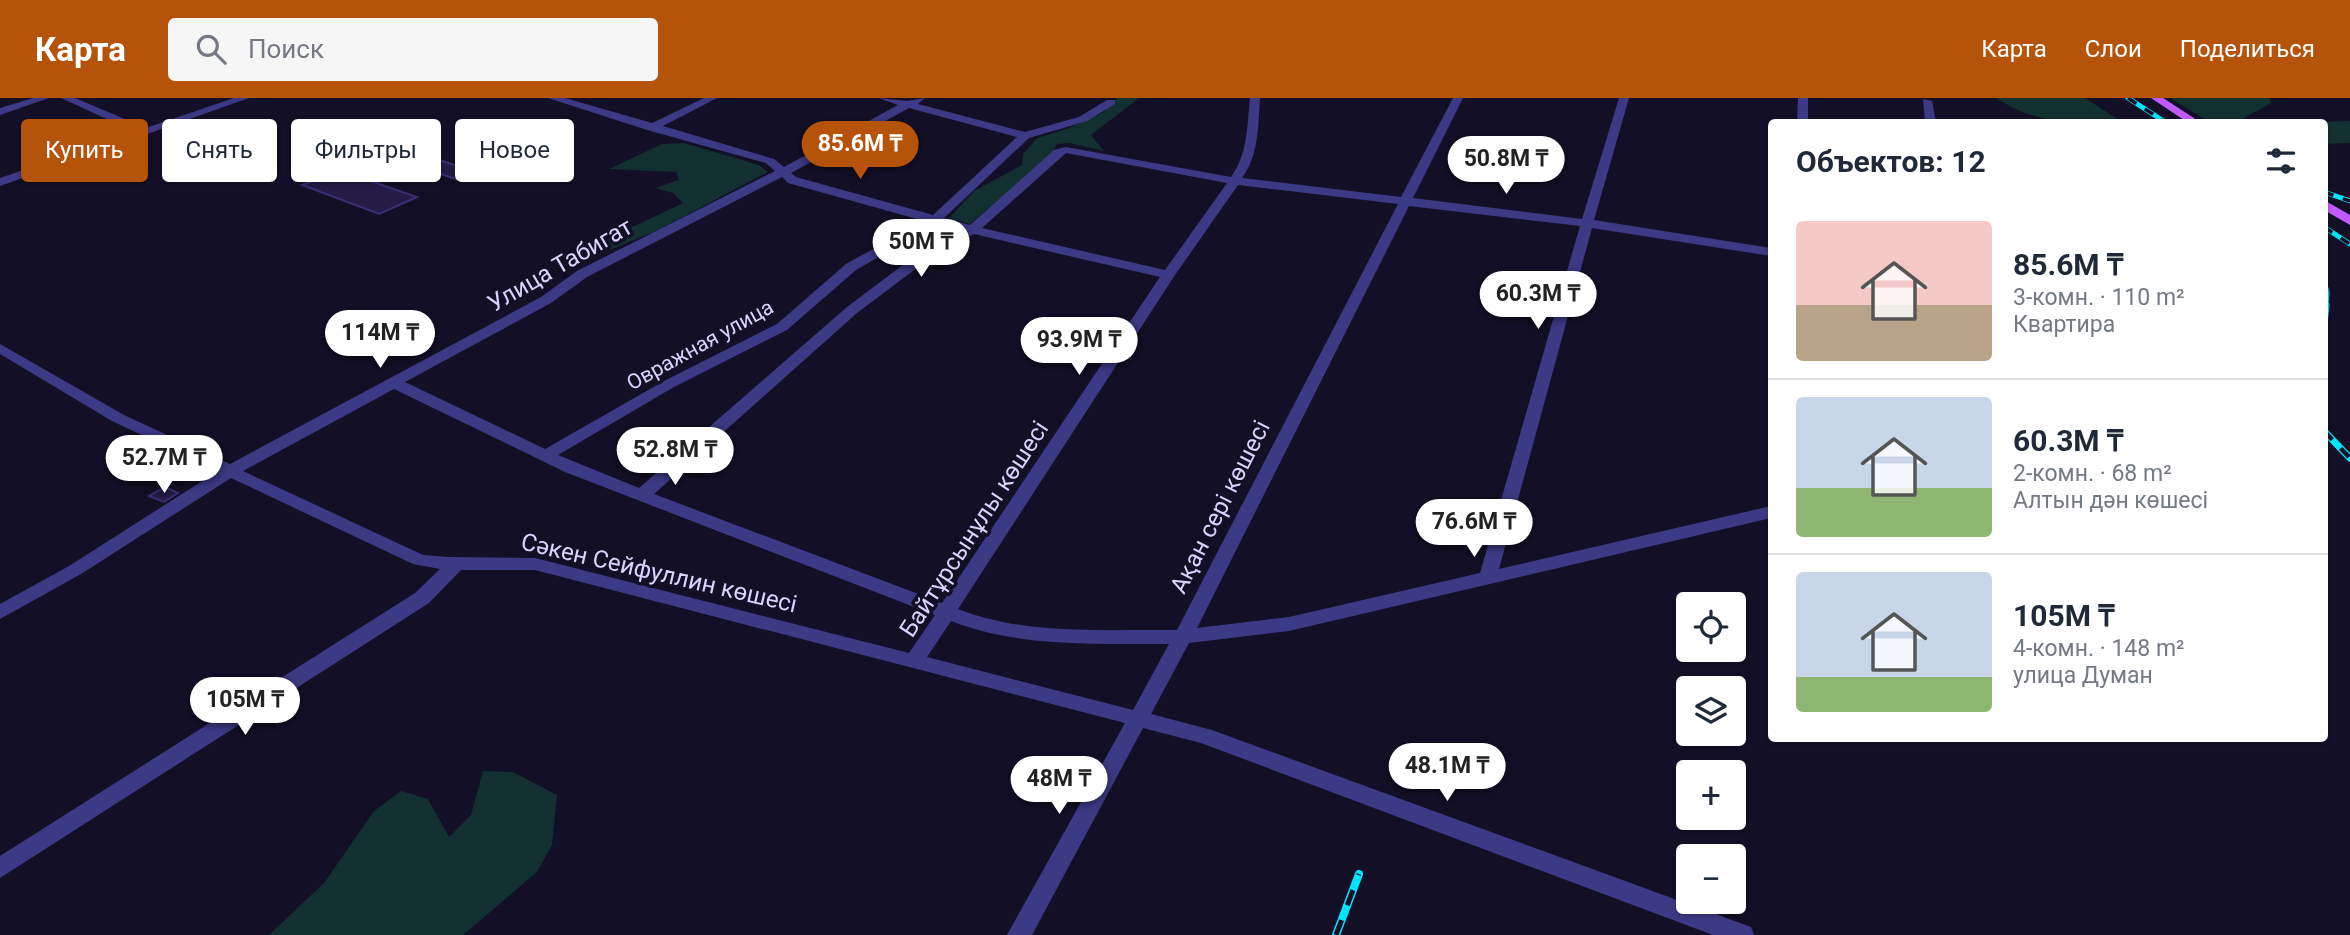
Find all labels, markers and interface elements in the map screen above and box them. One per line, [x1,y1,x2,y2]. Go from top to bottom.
search box [168,18,658,81]
text: Карта [35,30,126,69]
icon: search [192,30,230,68]
text: Поиск [248,34,324,64]
text: Карта [1981,35,2047,63]
text: Слои [2085,35,2142,63]
text: Поделиться [2180,35,2315,63]
chip: Купить [21,119,148,182]
chip: Снять [162,119,277,182]
chip: Фильтры [291,119,441,182]
chip: Новое [455,119,574,182]
pin: 85.6M ₸ [795,122,925,181]
text: 85.6M ₸ [818,130,902,157]
pin: 50.8M ₸ [1441,136,1571,196]
icon: filters [2262,142,2300,180]
text: Объектов: 12 [1796,144,1986,179]
text: 50.8M ₸ [1464,145,1548,172]
street label: Улица Табигат [483,212,638,318]
pin: 50M ₸ [872,220,970,279]
text: 50M ₸ [889,228,953,255]
text: 85.6M ₸ [2013,247,2123,282]
icon: home [1852,249,1936,333]
pin: 60.3M ₸ [1473,272,1603,331]
text: 60.3M ₸ [1496,280,1580,307]
text: 3-комн. · 110 m² [2013,284,2185,311]
street label: Овражная улица [623,295,777,395]
pin: 114M ₸ [323,310,437,370]
text: Квартира [2013,311,2115,338]
pin: 93.9M ₸ [1014,317,1144,377]
text: 114M ₸ [341,319,419,346]
text: 93.9M ₸ [1037,326,1121,353]
street label: Байтұрсынұлы көшесі [894,416,1054,642]
street label: Ақан сері көшесі [1164,416,1276,598]
text: 60.3M ₸ [2013,423,2123,458]
icon: home [1852,425,1936,509]
pin: 52.8M ₸ [610,428,740,487]
pin: 52.7M ₸ [99,436,229,495]
text: 52.8M ₸ [633,436,717,463]
text: 52.7M ₸ [122,444,206,471]
text: 2-комн. · 68 m² [2013,460,2172,487]
text: Алтын дән көшесі [2013,487,2208,514]
pin: 76.6M ₸ [1409,500,1539,559]
text: 76.6M ₸ [1432,508,1516,535]
street label: Сәкен Сейфуллин көшесі [518,528,800,618]
map controls [1676,592,1746,914]
button: locate [1676,592,1746,662]
text: 105M ₸ [2013,598,2115,633]
icon: home [1852,600,1936,684]
text: 4-комн. · 148 m² [2013,635,2185,662]
text: улица Думан [2013,662,2153,689]
button: layers [1676,676,1746,746]
pin: 105M ₸ [188,678,302,737]
text: 105M ₸ [206,686,284,713]
pin: 48.1M ₸ [1382,744,1512,803]
text: 48.1M ₸ [1405,752,1489,779]
pin: 48M ₸ [1010,756,1108,816]
button: + [1676,760,1746,830]
text: 48M ₸ [1027,765,1091,792]
button: − [1676,844,1746,914]

